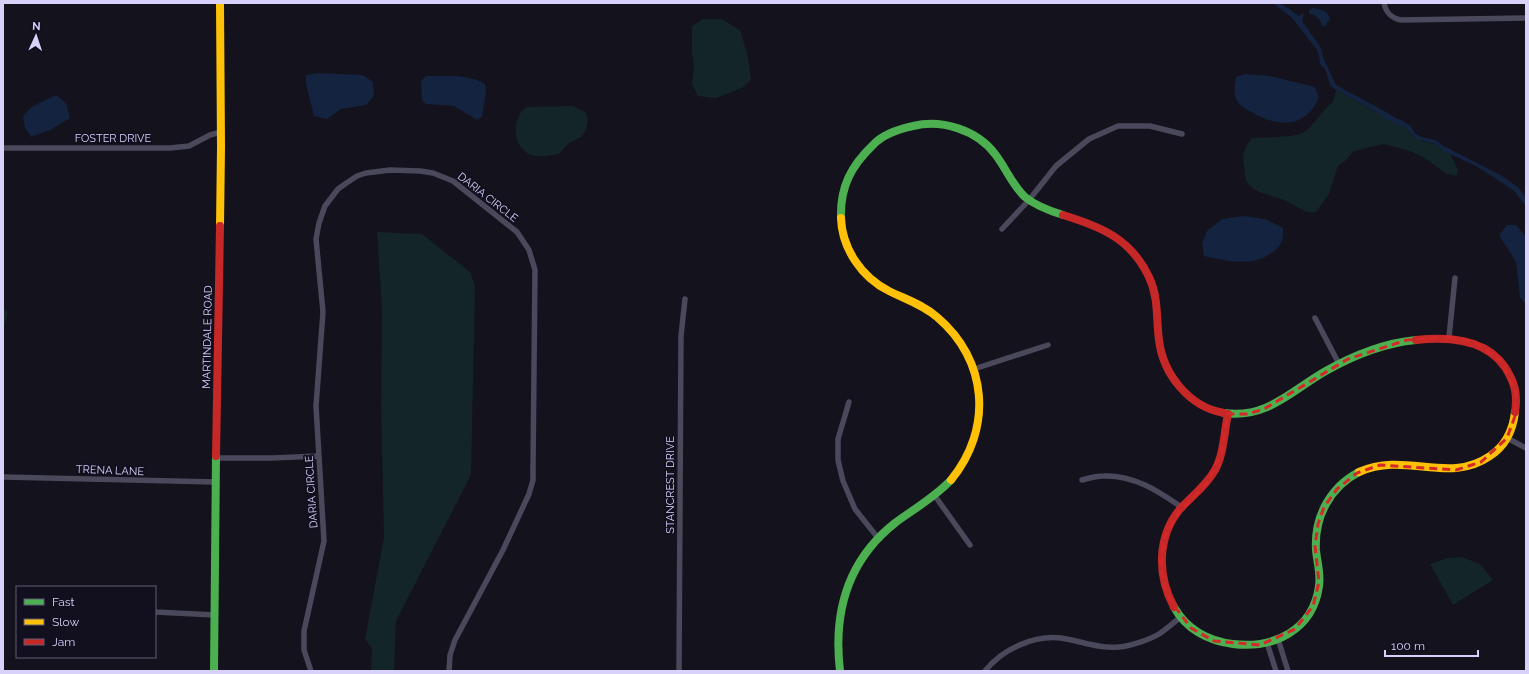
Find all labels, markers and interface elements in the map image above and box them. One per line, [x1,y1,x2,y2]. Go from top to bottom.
north arrow [16,16,56,56]
text: N [32,20,41,33]
street label: FOSTER DRIVE [75,132,152,145]
street label: DARIA CIRCLE [455,170,521,225]
street label: MARTINDALE ROAD [200,285,215,389]
street label: STANCREST DRIVE [664,436,677,534]
street label: DARIA CIRCLE [302,455,321,529]
street label: TRENA LANE [76,463,144,478]
legend [16,586,156,658]
text: Fast [52,595,75,609]
text: Slow [52,615,79,629]
scale bar [1385,632,1478,658]
text: Jam [52,635,75,649]
text: 100 m [1391,639,1425,653]

